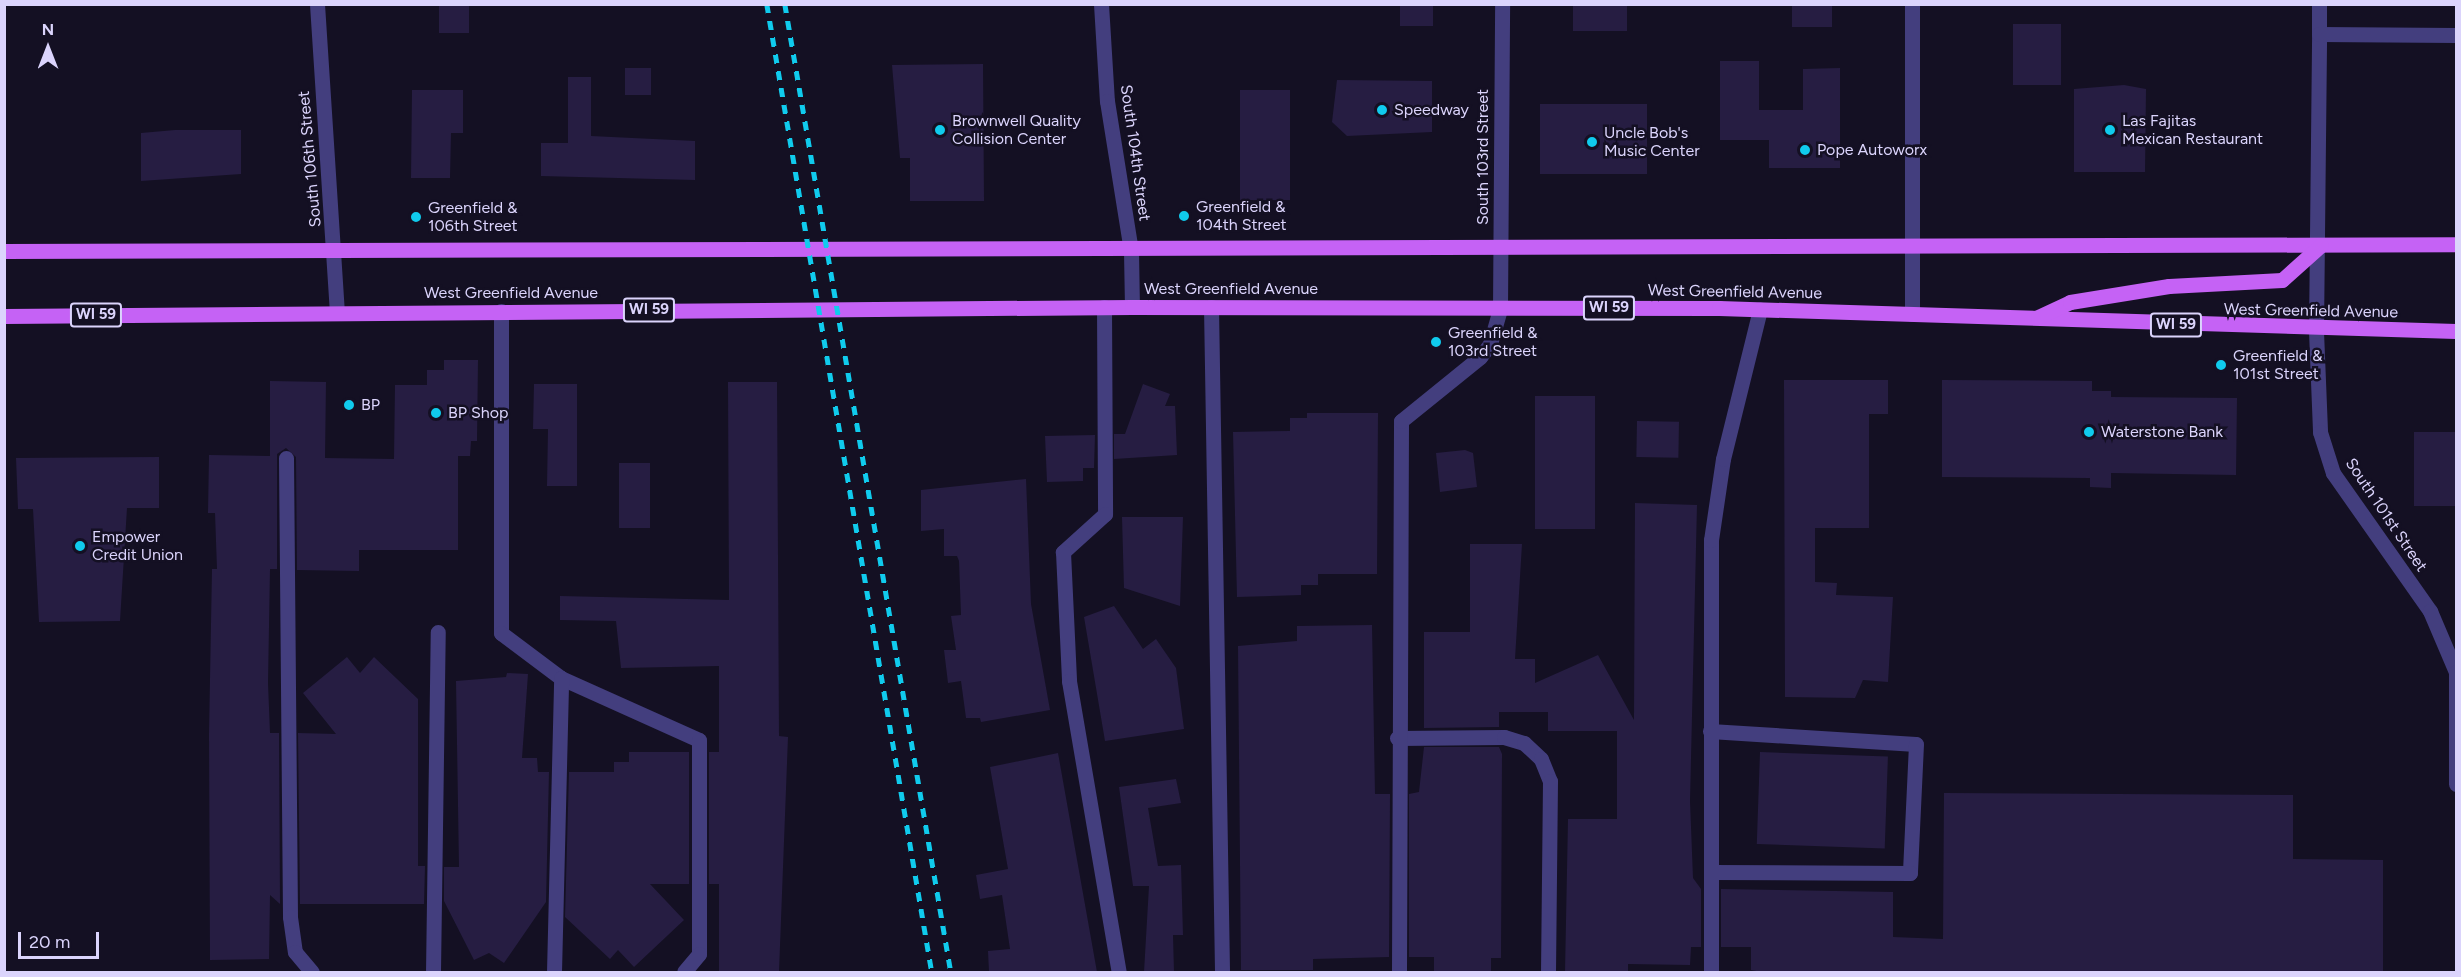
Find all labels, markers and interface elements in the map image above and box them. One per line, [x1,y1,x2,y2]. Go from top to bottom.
north arrow [18,18,78,78]
text: N [42,20,54,39]
street label: South 104th Street [1116,84,1154,222]
street label: South 103rd Street [1473,89,1493,225]
street label: South 106th Street [294,90,326,228]
place label: Speedway [1394,100,1469,120]
marker: Speedway [1375,103,1389,117]
place label: Brownwell Quality Collision Center [952,111,1081,149]
place label: Las Fajitas Mexican Restaurant [2122,111,2263,149]
marker: Brownwell Quality Collision Center [933,123,947,137]
place label: Uncle Bob's Music Center [1604,123,1700,161]
marker: Las Fajitas Mexican Restaurant [2103,123,2117,137]
marker: Uncle Bob's Music Center [1585,135,1599,149]
place label: Pope Autoworx [1817,140,1927,160]
marker: Pope Autoworx [1798,143,1812,157]
place label: Greenfield & 104th Street [1196,197,1287,235]
place label: Greenfield & 106th Street [428,198,518,236]
marker: Greenfield & 104th Street [1177,209,1191,223]
marker: Greenfield & 106th Street [409,210,423,224]
street label: West Greenfield Avenue [1144,279,1318,299]
street label: West Greenfield Avenue [1648,281,1822,303]
street label: West Greenfield Avenue [424,283,598,303]
road number: WI 59 [1582,296,1636,320]
road number: WI 59 [622,298,676,322]
street label: West Greenfield Avenue [2224,300,2398,322]
road number: WI 59 [69,303,123,327]
road number: WI 59 [2149,313,2203,337]
place label: Greenfield & 103rd Street [1448,323,1537,361]
marker: Greenfield & 103rd Street [1429,335,1443,349]
place label: Greenfield & 101st Street [2233,346,2322,384]
marker: Greenfield & 101st Street [2214,358,2228,372]
place label: BP [361,395,380,415]
marker: BP [342,398,356,412]
place label: BP Shop [448,403,508,423]
marker: BP Shop [429,406,443,420]
place label: Waterstone Bank [2101,422,2223,442]
marker: Waterstone Bank [2082,425,2096,439]
street label: South 101st Street [2341,455,2431,575]
place label: Empower Credit Union [92,527,183,565]
marker: Empower Credit Union [73,539,87,553]
scale bar [21,920,102,958]
text: 20 m [29,931,70,953]

